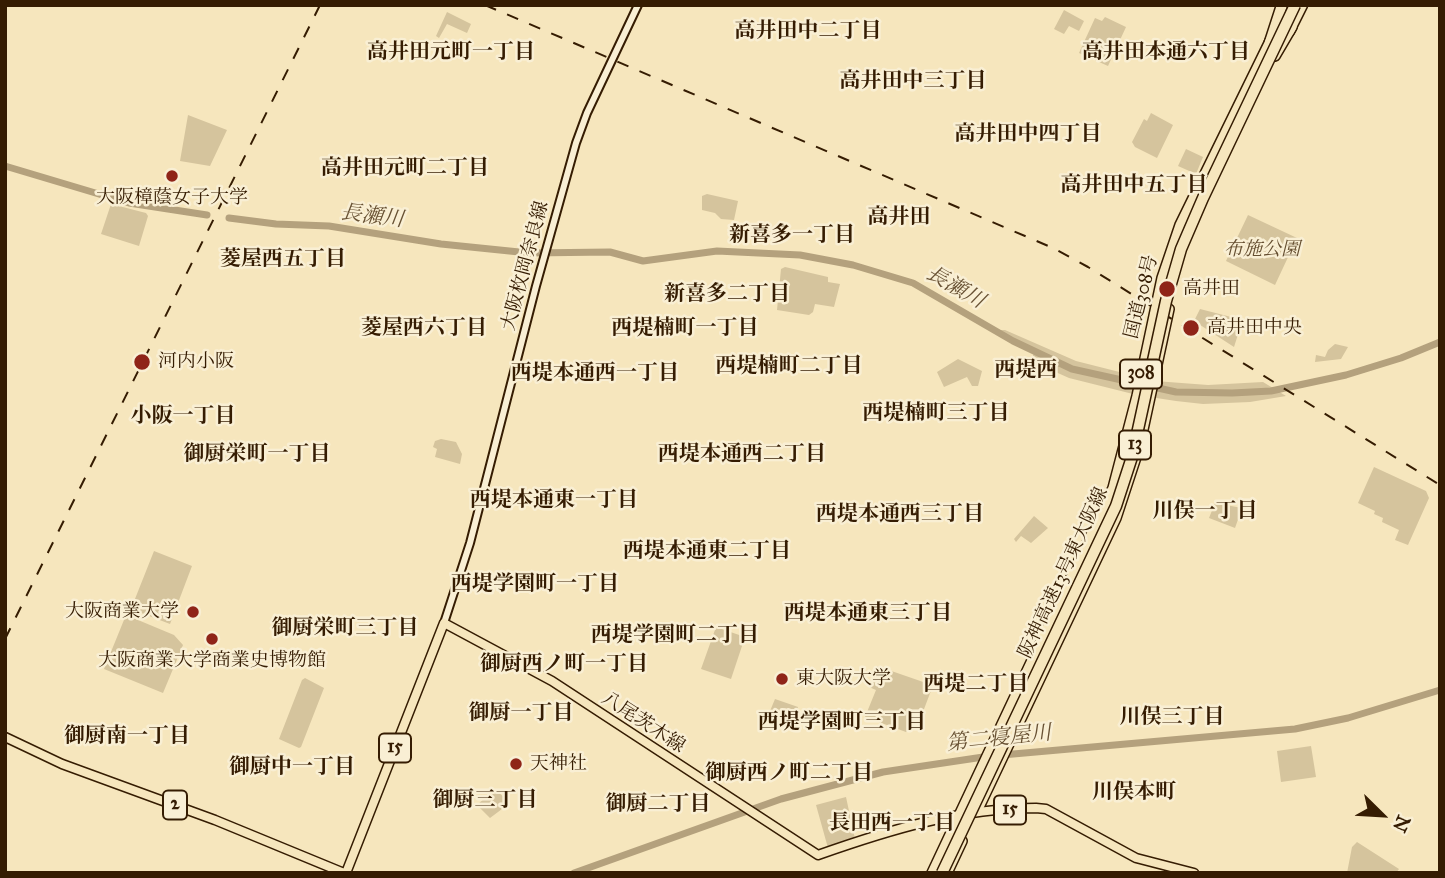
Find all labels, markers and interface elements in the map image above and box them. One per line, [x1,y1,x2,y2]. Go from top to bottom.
district label: 高井田中二丁目 [735,19,881,45]
district label: 高井田元町一丁目 [367,40,535,66]
district label: 高井田本通六丁目 [1082,40,1250,66]
district label: 高井田中三丁目 [840,69,986,95]
district label: 高井田中四丁目 [955,122,1101,148]
district label: 高井田元町二丁目 [321,156,489,182]
marker: 大阪樟蔭女子大学 [164,168,180,184]
district label: 高井田中五丁目 [1061,173,1207,199]
place label: 大阪樟蔭女子大学 [96,187,248,209]
street label: 大阪枚岡奈良線 [498,199,554,333]
water label: 長瀬川 [339,201,405,233]
district label: 高井田 [868,205,930,231]
district label: 新喜多一丁目 [729,223,855,249]
park label: 布施公園 [1224,239,1300,261]
district label: 菱屋西五丁目 [220,247,346,273]
street label: 国道308号 [1121,253,1163,341]
water label: 長瀬川 [921,261,989,315]
place label: 高井田 [1183,278,1240,300]
marker: 高井田 [1157,279,1177,299]
district label: 新喜多二丁目 [664,282,790,308]
district label: 菱屋西六丁目 [361,316,487,342]
district label: 西堤楠町一丁目 [612,316,758,342]
place label: 高井田中央 [1207,317,1302,339]
marker: 高井田中央 [1181,318,1201,338]
place label: 河内小阪 [158,351,234,373]
marker: 河内小阪 [132,352,152,372]
district label: 西堤楠町二丁目 [716,354,862,380]
district label: 西堤西 [995,358,1057,384]
road number: 308 [1120,360,1162,388]
district label: 西堤本通西一丁目 [511,361,679,387]
district label: 西堤楠町三丁目 [863,401,1009,427]
district label: 小阪一丁目 [131,404,235,430]
road number: 13 [1119,430,1151,460]
district label: 御厨栄町一丁目 [184,442,330,468]
district label: 西堤本通西二丁目 [658,442,826,468]
street label: 阪神高速13号東大阪線 [1014,484,1114,662]
district label: 西堤本通東一丁目 [470,488,638,514]
district label: 川俣一丁目 [1153,499,1257,525]
district label: 西堤本通西三丁目 [816,502,984,528]
district label: 西堤本通東二丁目 [623,539,791,565]
district label: 西堤学園町一丁目 [451,572,619,598]
place label: 大阪商業大学 [65,601,179,623]
district label: 西堤本通東三丁目 [784,601,952,627]
marker: 大阪商業大学 [185,604,201,620]
district label: 御厨栄町三丁目 [272,616,418,642]
district label: 西堤学園町二丁目 [591,623,759,649]
marker: 大阪商業大学商業史博物館 [204,631,220,647]
place label: 大阪商業大学商業史博物館 [98,650,326,672]
district label: 御厨西ノ町一丁目 [480,652,648,678]
place label: 東大阪大学 [796,668,891,690]
marker: 東大阪大学 [774,671,790,687]
district label: 西堤二丁目 [924,672,1028,698]
street label: 八尾茨木線 [597,688,689,758]
district label: 御厨一丁目 [469,701,573,727]
district label: 川俣三丁目 [1120,705,1224,731]
district label: 西堤学園町三丁目 [758,710,926,736]
water label: 第二寝屋川 [945,721,1053,757]
district label: 御厨南一丁目 [64,724,190,750]
road number: 15 [379,734,411,762]
place label: 天神社 [530,753,587,775]
district label: 御厨中一丁目 [229,755,355,781]
marker: 天神社 [508,756,524,772]
district label: 御厨西ノ町二丁目 [705,761,873,787]
district label: 川俣本町 [1092,780,1176,806]
north arrow [1347,780,1417,850]
district label: 御厨三丁目 [433,788,537,814]
road number: 2 [163,790,187,820]
district label: 御厨二丁目 [606,792,710,818]
road number: 15 [994,796,1026,824]
district label: 長田西一丁目 [829,811,955,837]
text: N [1388,812,1415,836]

